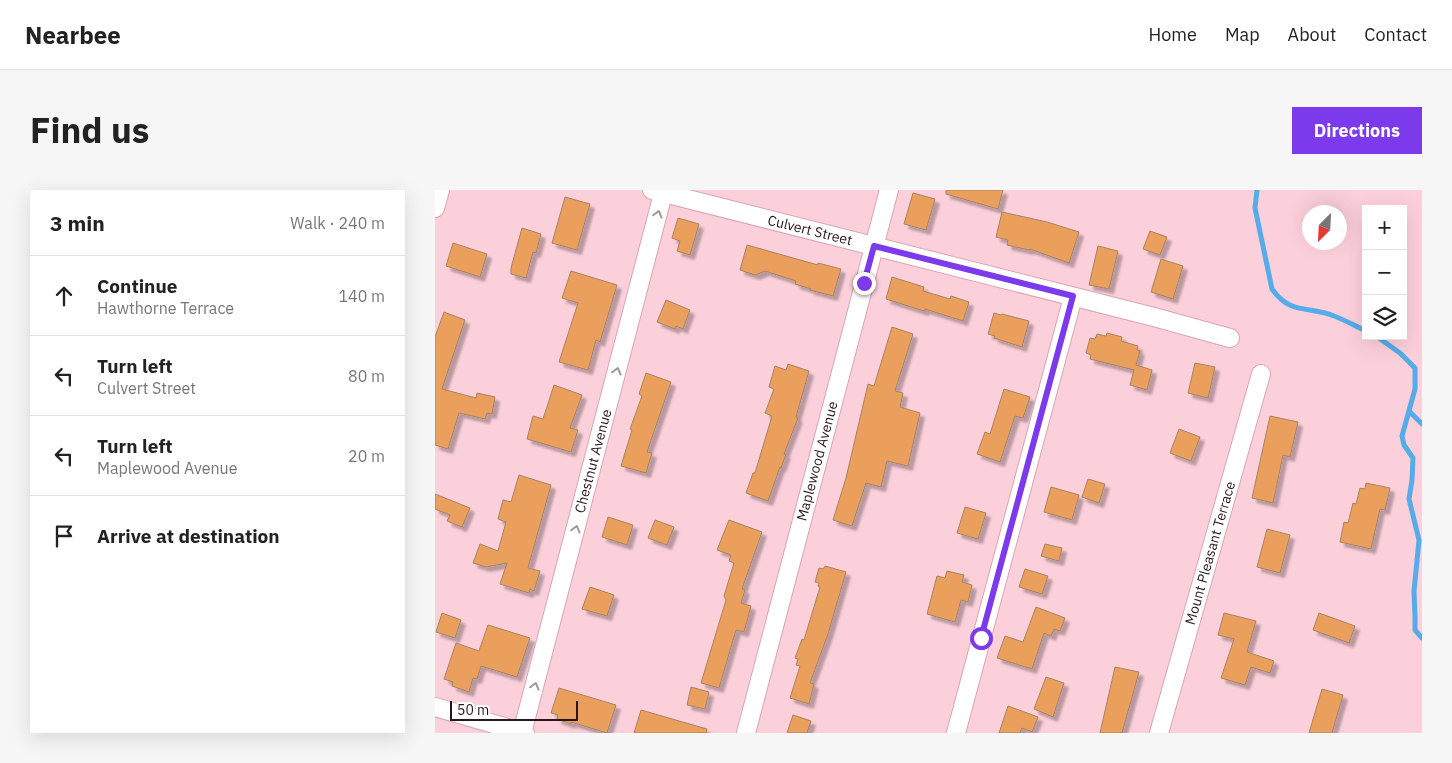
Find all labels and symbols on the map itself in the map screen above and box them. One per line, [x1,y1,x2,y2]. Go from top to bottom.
north arrow [1302,205,1347,250]
one-way arrow [652,210,663,219]
street label: Culvert Street [766,211,854,249]
route end [853,272,876,295]
one-way arrow [611,367,622,376]
street label: Maplewood Avenue [792,399,842,523]
street label: Chestnut Avenue [570,407,616,515]
street label: Mount Pleasant Terrace [1181,479,1239,627]
one-way arrow [570,524,581,533]
route start [970,627,993,650]
one-way arrow [529,681,540,690]
scale bar [450,698,577,721]

